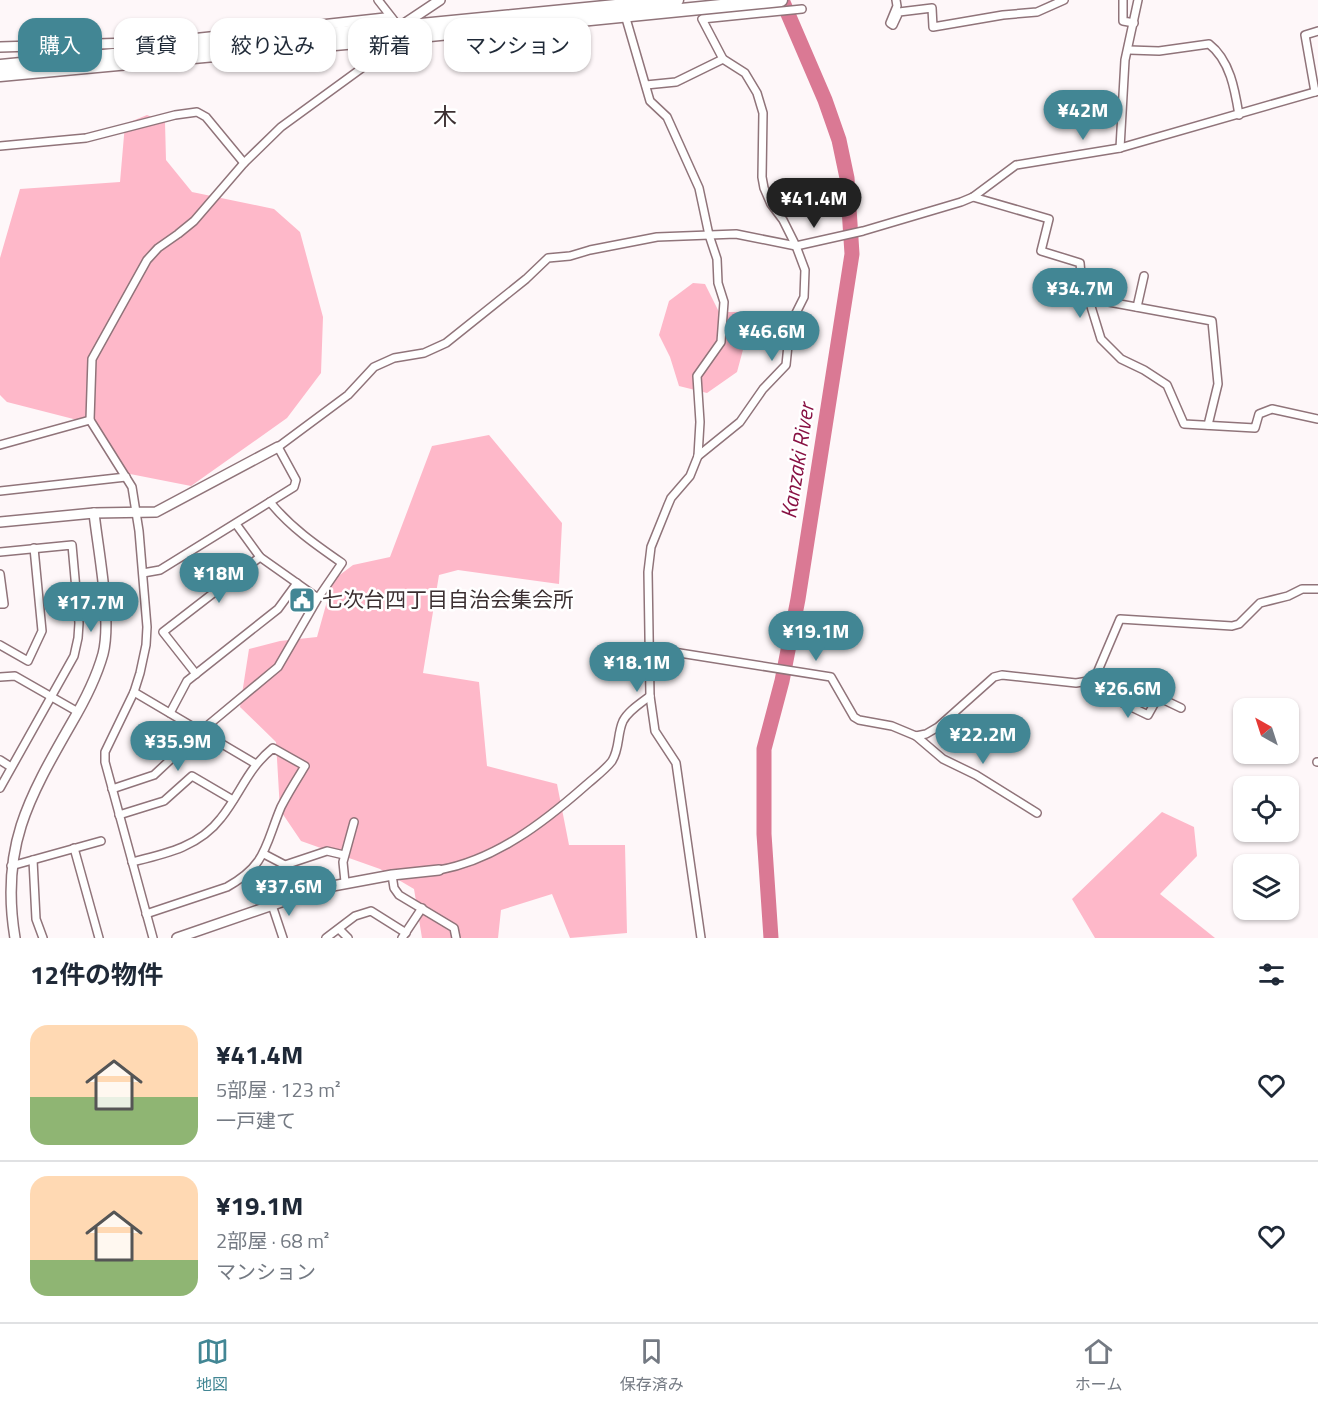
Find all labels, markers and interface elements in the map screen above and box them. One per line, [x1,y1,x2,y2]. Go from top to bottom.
chip: 購入 [18,18,102,72]
chip: 賃貸 [114,18,198,72]
chip: 絞り込み [210,18,336,72]
chip: 新着 [348,18,432,72]
chip: マンション [444,18,591,72]
pin: ¥42M [1047,90,1119,141]
text: ¥42M [1058,94,1108,125]
district label: 木 [433,98,457,134]
pin: ¥41.4M [765,178,863,229]
text: ¥41.4M [780,182,848,213]
pin: ¥34.7M [1031,268,1129,319]
text: ¥34.7M [1046,272,1114,303]
pin: ¥46.6M [723,311,821,362]
text: ¥46.6M [738,315,806,346]
water label: Kanzaki River [771,398,823,521]
pin: ¥18M [183,553,255,604]
text: ¥18M [194,557,244,588]
pin: ¥17.7M [42,582,140,633]
place label: 七次台四丁目自治会集会所 [322,583,574,615]
public building icon: 七次台四丁目自治会集会所 [287,585,317,615]
text: ¥17.7M [57,586,125,617]
pin: ¥19.1M [767,611,865,662]
text: ¥19.1M [782,615,850,646]
pin: ¥18.1M [588,642,686,693]
text: ¥18.1M [603,646,671,677]
pin: ¥26.6M [1079,668,1177,719]
text: ¥26.6M [1094,672,1162,703]
north arrow [1233,698,1299,764]
map controls [1233,698,1299,920]
pin: ¥22.2M [934,714,1032,765]
text: ¥22.2M [949,718,1017,749]
pin: ¥35.9M [129,721,227,772]
text: ¥35.9M [144,725,212,756]
button: locate [1233,776,1299,842]
button: layers [1233,854,1299,920]
pin: ¥37.6M [240,866,338,917]
text: ¥37.6M [255,870,323,901]
text: 12件の物件 [30,955,163,994]
icon: filters [1255,958,1288,991]
text: ¥41.4M [216,1035,303,1074]
icon: home [78,1049,150,1121]
icon: heart [1255,1069,1288,1102]
text: 5部屋 · 123 m² [216,1074,341,1105]
text: 一戸建て [216,1105,296,1136]
text: ¥19.1M [216,1186,303,1225]
icon: home [78,1200,150,1272]
icon: heart [1255,1220,1288,1253]
text: 2部屋 · 68 m² [216,1225,329,1256]
text: マンション [216,1256,316,1287]
tab: 地図 [196,1335,229,1396]
tab: 保存済み [620,1335,684,1396]
tab: ホーム [1075,1335,1122,1396]

